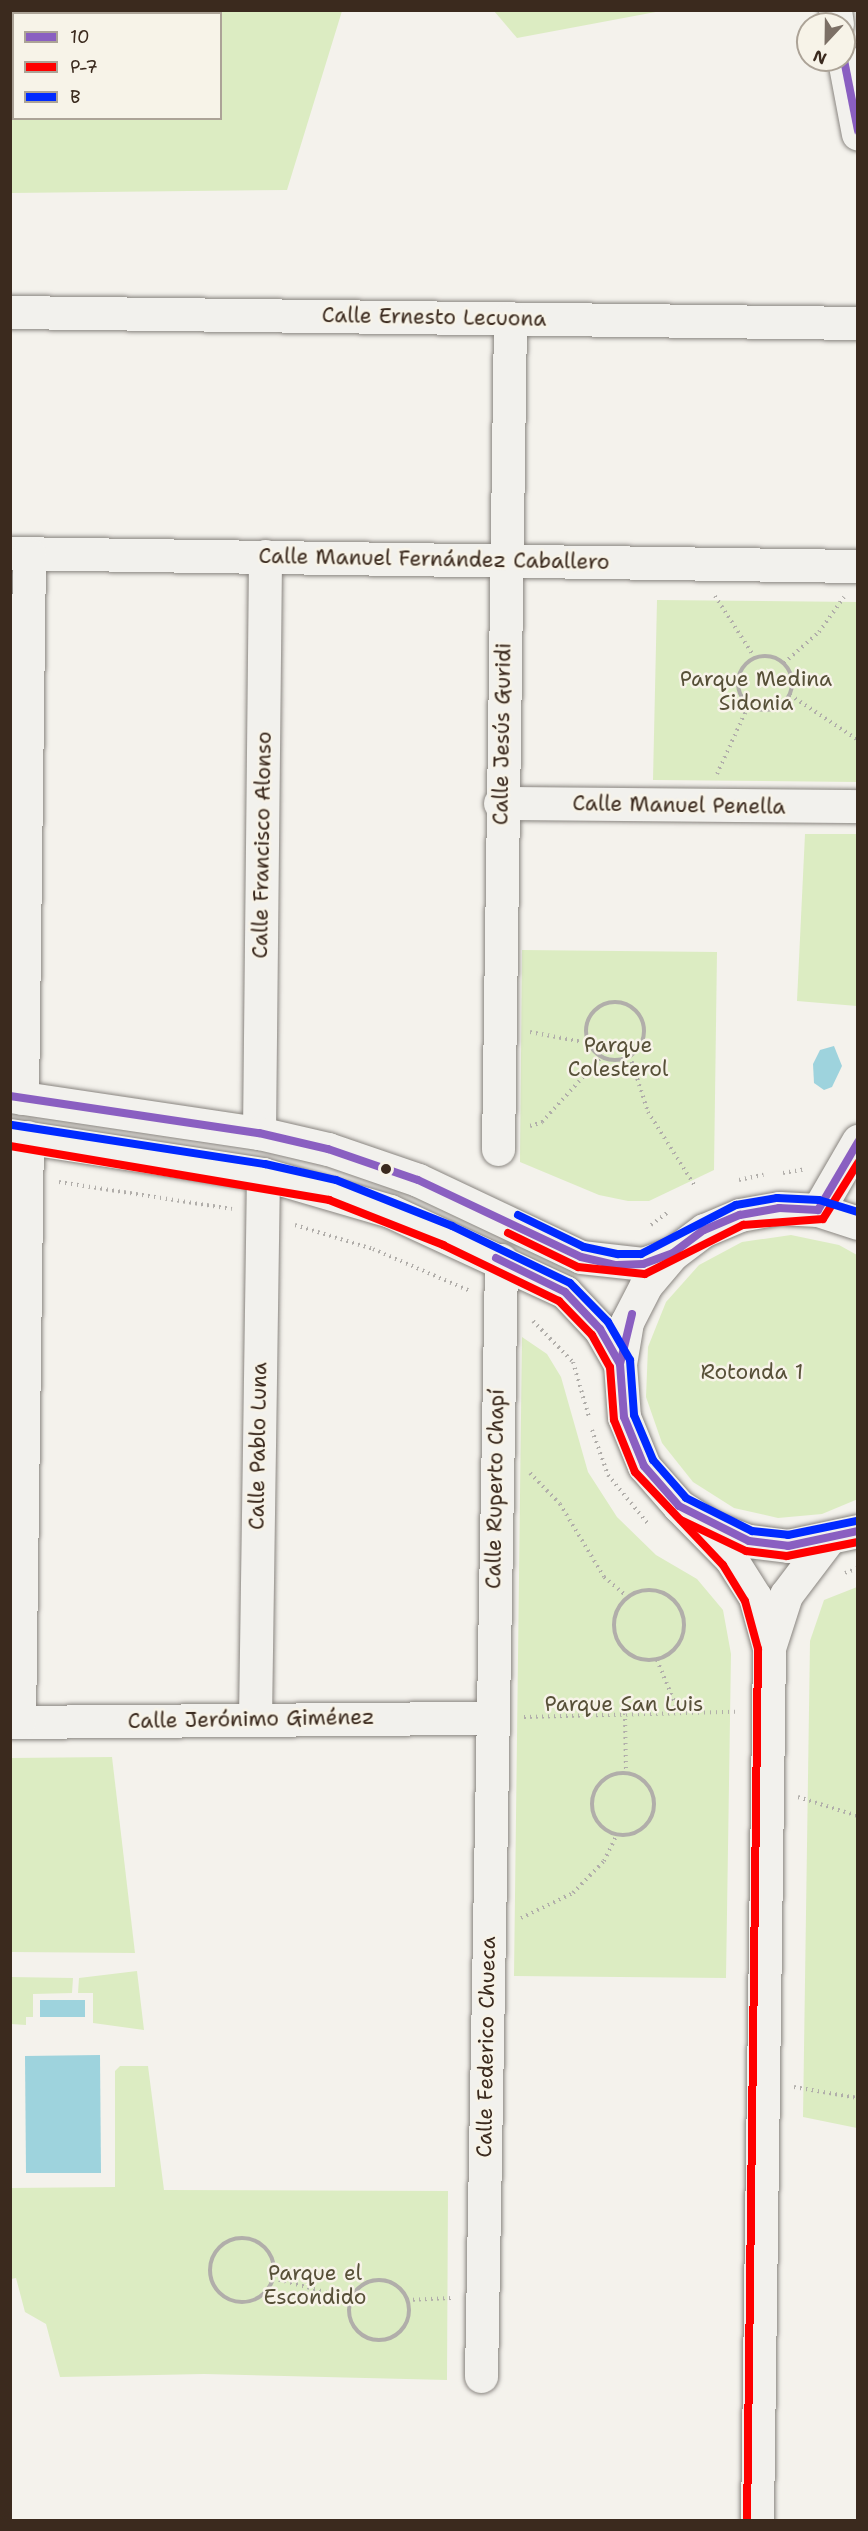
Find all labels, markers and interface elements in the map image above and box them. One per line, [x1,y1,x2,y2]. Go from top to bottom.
legend [12,12,222,120]
north arrow [796,12,856,72]
text: 10 [70,25,90,49]
text: N [810,45,830,69]
text: P-7 [70,55,98,79]
text: B [70,85,81,109]
street label: Calle Ernesto Lecuona [322,302,546,332]
street label: Calle Manuel Fernández Caballero [258,543,610,575]
street label: Calle Jesús Guridi [488,643,516,825]
park label: Parque Medina Sidonia [680,666,832,716]
street label: Calle Francisco Alonso [247,731,277,959]
street label: Calle Manuel Penella [572,791,786,819]
park label: Parque Colesterol [568,1032,668,1082]
unlabelled marker [380,1163,392,1175]
park label: Rotonda 1 [701,1359,803,1385]
street label: Calle Pablo Luna [244,1362,272,1530]
street label: Calle Ruperto Chapí [481,1389,509,1589]
park label: Parque San Luis [545,1691,703,1717]
street label: Calle Jerónimo Giménez [127,1704,375,1734]
street label: Calle Federico Chueca [471,1936,501,2158]
park label: Parque el Escondido [263,2260,367,2310]

